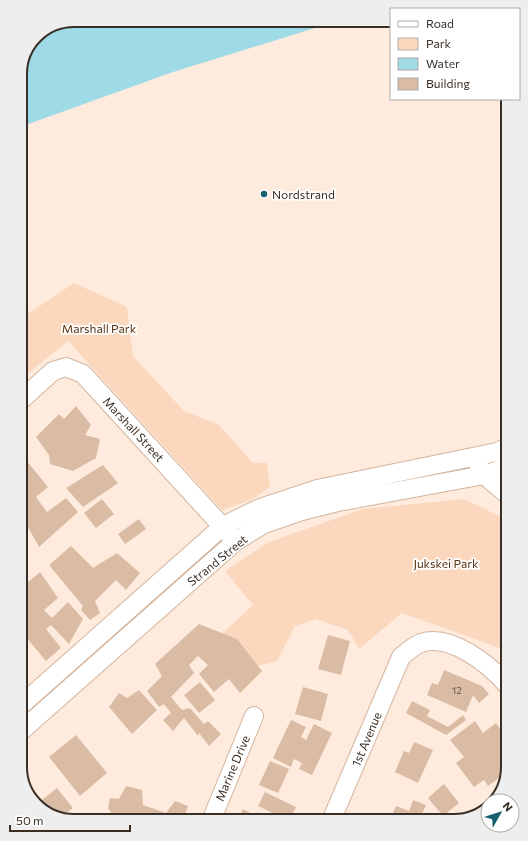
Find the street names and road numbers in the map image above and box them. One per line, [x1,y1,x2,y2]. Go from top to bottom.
street label: Marshall Street [101,394,168,464]
street label: Strand Street [184,532,250,588]
street label: 1st Avenue [348,710,384,768]
street label: Marine Drive [212,733,252,803]

